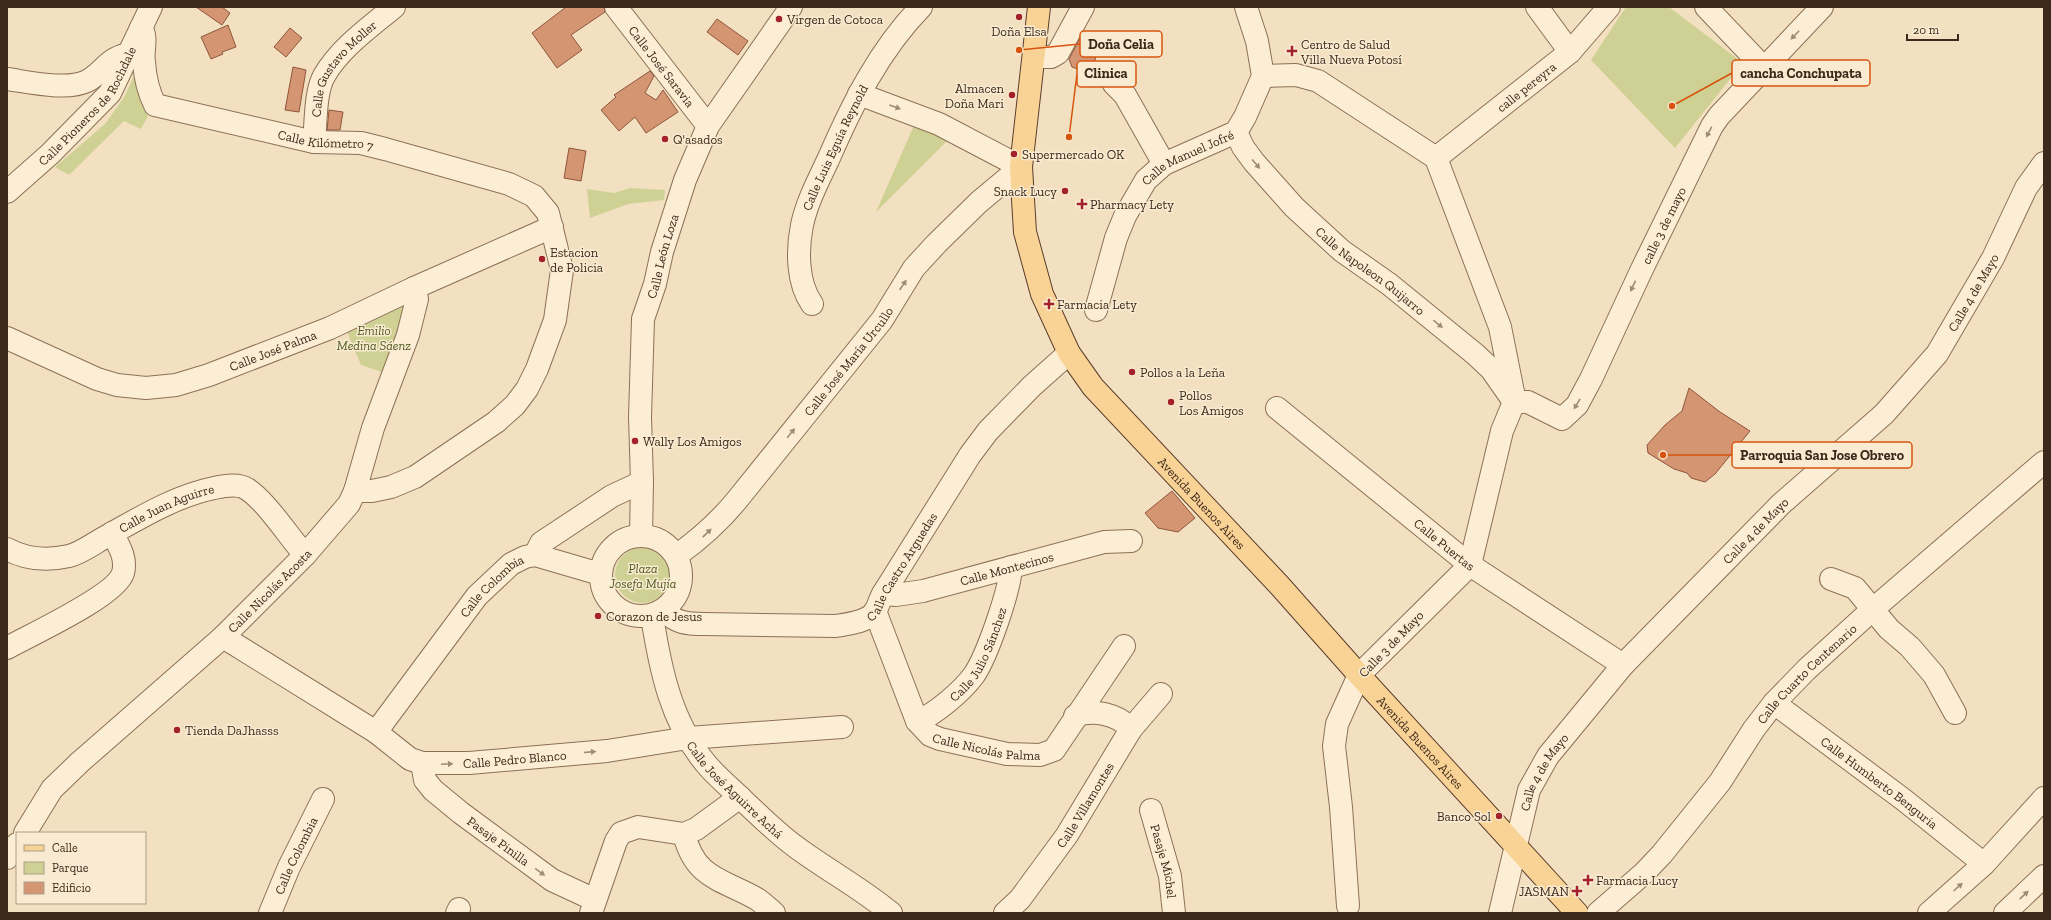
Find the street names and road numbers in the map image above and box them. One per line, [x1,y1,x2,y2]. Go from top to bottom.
street label: Calle Gustavo Moller [308,17,379,118]
street label: Calle José Saravia [626,23,698,111]
street label: Calle Pioneros de Rochdale [35,44,139,168]
street label: calle pereyra [1494,58,1559,115]
street label: Calle Luis Eguía Reynold [799,82,871,212]
street label: Calle Kilómetro 7 [276,126,375,153]
street label: Calle Manuel Jofré [1138,127,1236,188]
street label: calle 3 de mayo [1638,184,1689,266]
street label: Calle León Loza [643,211,681,300]
street label: Calle Napoleon Quijarro [1313,223,1428,318]
street label: Calle 4 de Mayo [1944,251,2002,334]
street label: Calle José María Urcullo [800,304,896,419]
street label: Calle José Palma [227,326,319,374]
street label: Avenida Buenos Aires [1155,454,1249,552]
street label: Calle Juan Aguirre [116,481,216,536]
street label: Calle 4 de Mayo [1719,494,1791,567]
street label: Calle Castro Arguedas [863,509,940,624]
street label: Calle Puertas [1411,515,1478,574]
street label: Calle Nicolás Acosta [224,545,315,636]
street label: Calle Montecinos [958,548,1055,588]
street label: Calle Colombia [456,551,527,620]
street label: Calle Julio Sánchez [946,605,1009,704]
street label: Calle 3 de Mayo [1356,607,1427,680]
street label: Calle Cuarto Centenario [1753,620,1860,727]
street label: Avenida Buenos Aires [1374,692,1467,792]
street label: Calle Nicolás Palma [930,729,1041,763]
street label: Calle 4 de Mayo [1517,730,1571,812]
street label: Calle Humberto Benguria [1818,733,1942,832]
street label: Calle José Aguirre Achá [684,738,787,842]
street label: Calle Pedro Blanco [463,747,567,771]
street label: Calle Villamontes [1053,759,1117,850]
street label: Pasaje Pinilla [465,813,533,869]
street label: Calle Colombia [271,814,321,896]
street label: Pasaje Michel [1148,822,1180,900]

